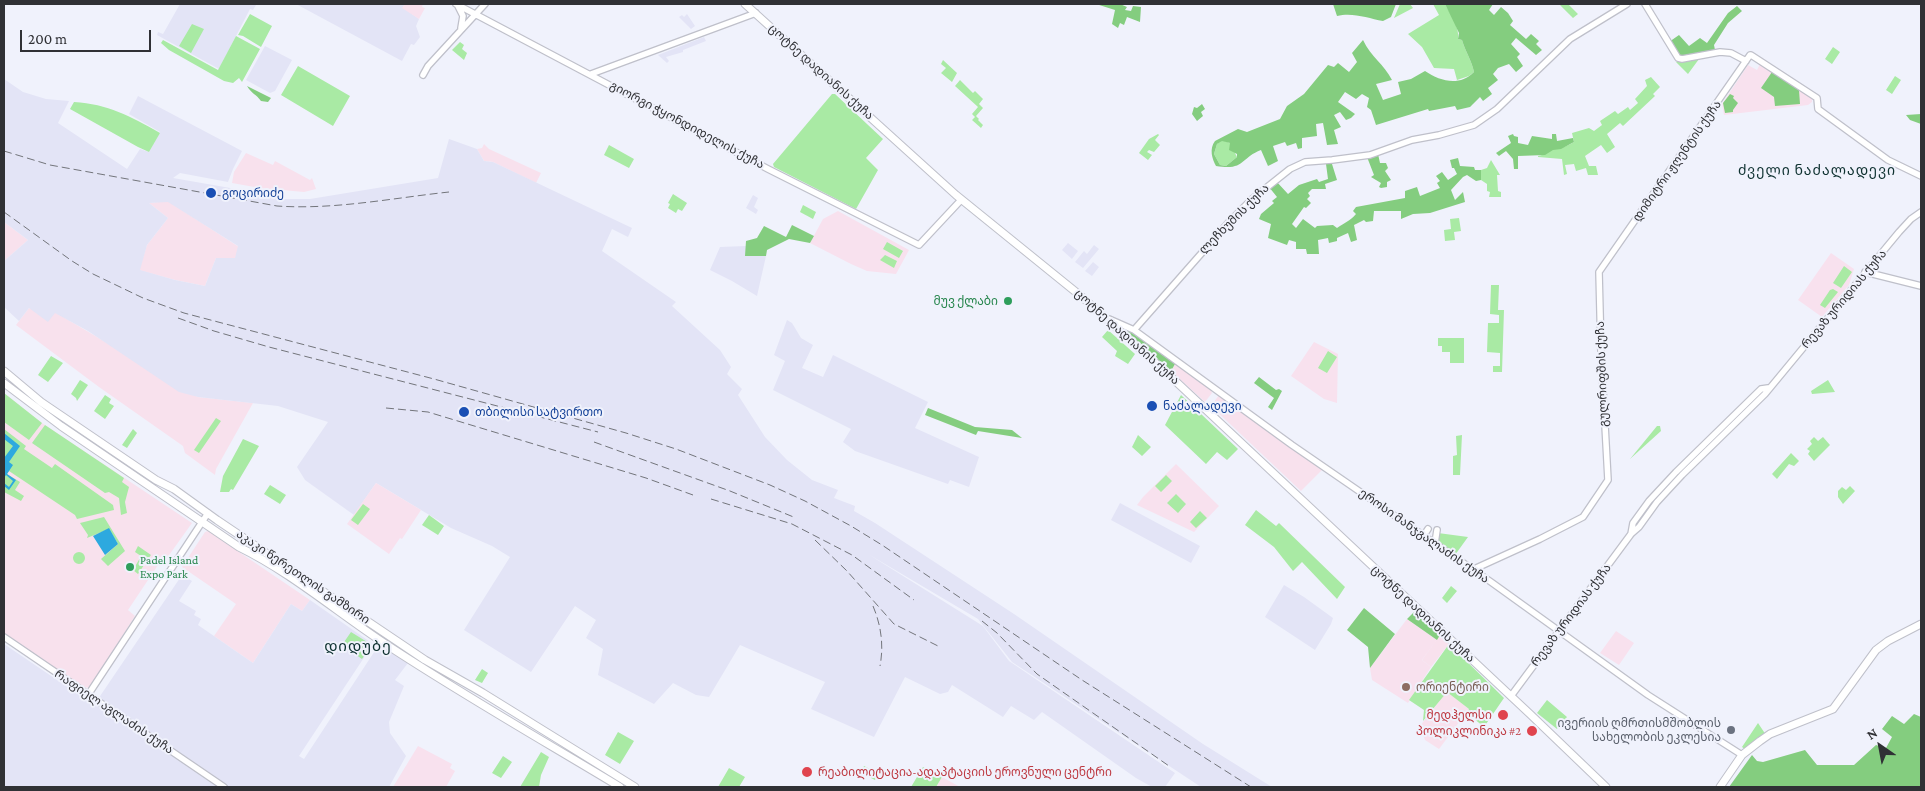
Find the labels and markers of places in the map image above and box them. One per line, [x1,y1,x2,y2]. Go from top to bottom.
marker: გოცირიძე [204,186,218,200]
place label: გოცირიძე [222,186,284,200]
place label: მუვ ქლაბი [933,294,998,308]
marker: მუვ ქლაბი [1002,295,1014,307]
marker: ნაძალადევი [1145,399,1159,413]
place label: ნაძალადევი [1163,399,1242,413]
marker: თბილისი სატვირთო [457,405,471,419]
place label: თბილისი სატვირთო [475,405,603,419]
place label: Padel Island Expo Park [140,553,198,581]
marker: Padel Island Expo Park [124,561,136,573]
place label: ორიენტირი [1416,680,1489,694]
marker: ორიენტირი [1400,681,1412,693]
place label: მედჰელსი [1427,708,1492,722]
marker: მედჰელსი [1496,708,1510,722]
place label: ივერიის ღმრთისმშობლის სახელობის ეკლესია [1557,716,1721,744]
place label: პოლიკლინიკა #2 [1416,724,1521,738]
marker: პოლიკლინიკა #2 [1525,724,1539,738]
marker: ივერიის ღმრთისმშობლის სახელობის ეკლესია [1725,724,1737,736]
marker: რეაბილიტაცია-ადაპტაციის ეროვნული ცენტრი [800,765,814,779]
place label: რეაბილიტაცია-ადაპტაციის ეროვნული ცენტრი [818,765,1112,779]

